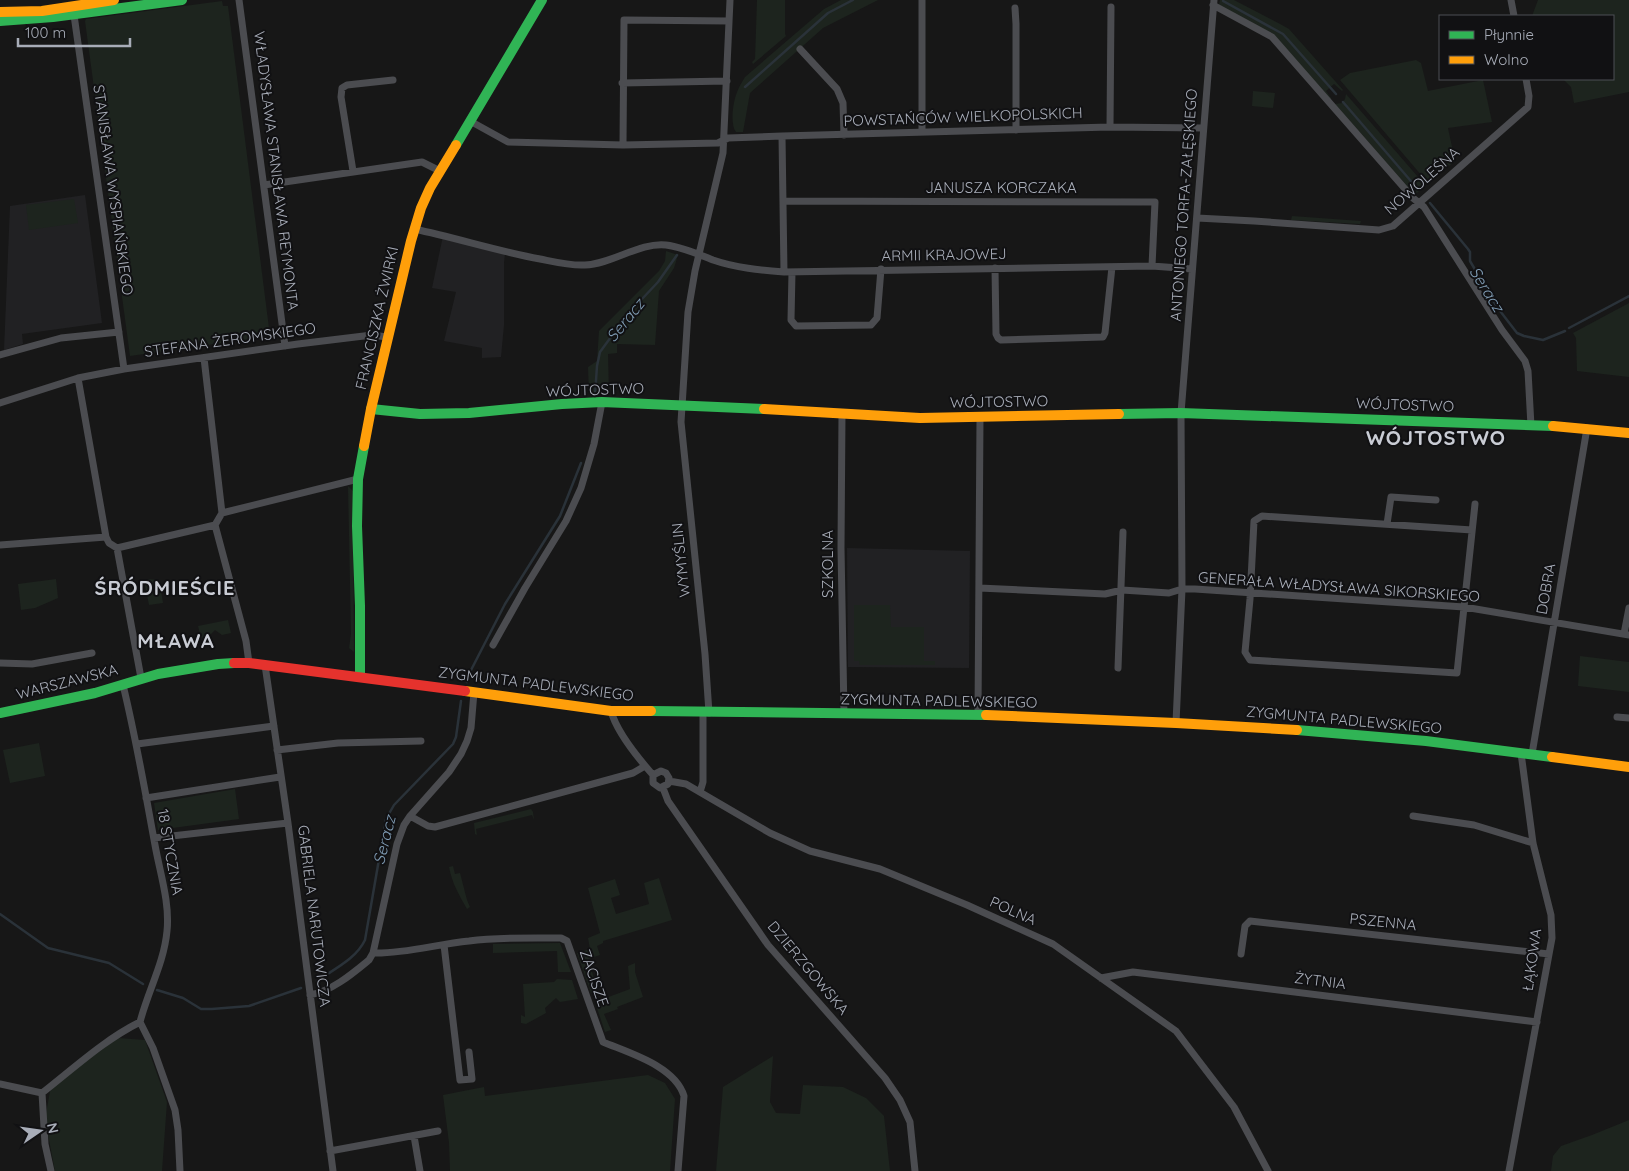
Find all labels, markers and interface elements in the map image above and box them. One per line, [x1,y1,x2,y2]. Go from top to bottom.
scale bar [18,15,130,47]
legend [1439,15,1614,80]
text: 100 m [25,23,66,42]
text: Płynnie [1484,25,1534,44]
street label: WŁADYSŁAWA STANISŁAWA REYMONTA [250,30,303,312]
text: Wolno [1484,50,1529,69]
street label: STANISŁAWA WYSPIAŃSKIEGO [89,83,138,296]
street label: ANTONIEGO TORFA-ZAŁĘSKIEGO [1166,88,1201,322]
street label: POWSTAŃCÓW WIELKOPOLSKICH [843,103,1083,130]
street label: NOWOLEŚNA [1380,142,1464,219]
street label: JANUSZA KORCZAKA [925,178,1077,197]
street label: FRANCISZKA ŻWIRKI [351,244,402,391]
street label: ARMII KRAJOWEJ [881,244,1007,265]
water label: Seracz [1465,263,1509,316]
water label: Seracz [602,293,649,346]
street label: STEFANA ŻEROMSKIEGO [143,318,317,361]
street label: WÓJTOSTWO [546,378,644,401]
street label: WÓJTOSTWO [950,391,1048,412]
street label: WÓJTOSTWO [1356,393,1454,416]
district label: WÓJTOSTWO [1366,425,1506,450]
street label: WYMYŚLIN [667,522,694,598]
street label: SZKOLNA [818,530,837,598]
street label: DOBRA [1532,561,1559,616]
street label: GENERAŁA WŁADYSŁAWA SIKORSKIEGO [1197,567,1481,606]
district label: ŚRÓDMIEŚCIE [95,575,235,600]
district label: MŁAWA [137,628,215,653]
street label: WARSZAWSKA [14,660,120,703]
street label: ZYGMUNTA PADLEWSKIEGO [437,662,635,705]
street label: ZYGMUNTA PADLEWSKIEGO [841,689,1037,712]
street label: ZYGMUNTA PADLEWSKIEGO [1245,701,1443,738]
street label: 18 STYCZNIA [154,807,187,897]
water label: Seracz [368,812,400,867]
street label: GABRIELA NARUTOWICZA [294,824,335,1008]
street label: POLNA [987,892,1040,929]
street label: PSZENNA [1349,909,1418,934]
street label: DZIERZGOWSKA [764,917,853,1019]
street label: ŁĄKOWA [1518,927,1545,993]
street label: ZACISZE [576,947,613,1009]
street label: ŻYTNIA [1293,968,1347,993]
north arrow [15,1106,65,1156]
text: N [43,1121,63,1135]

